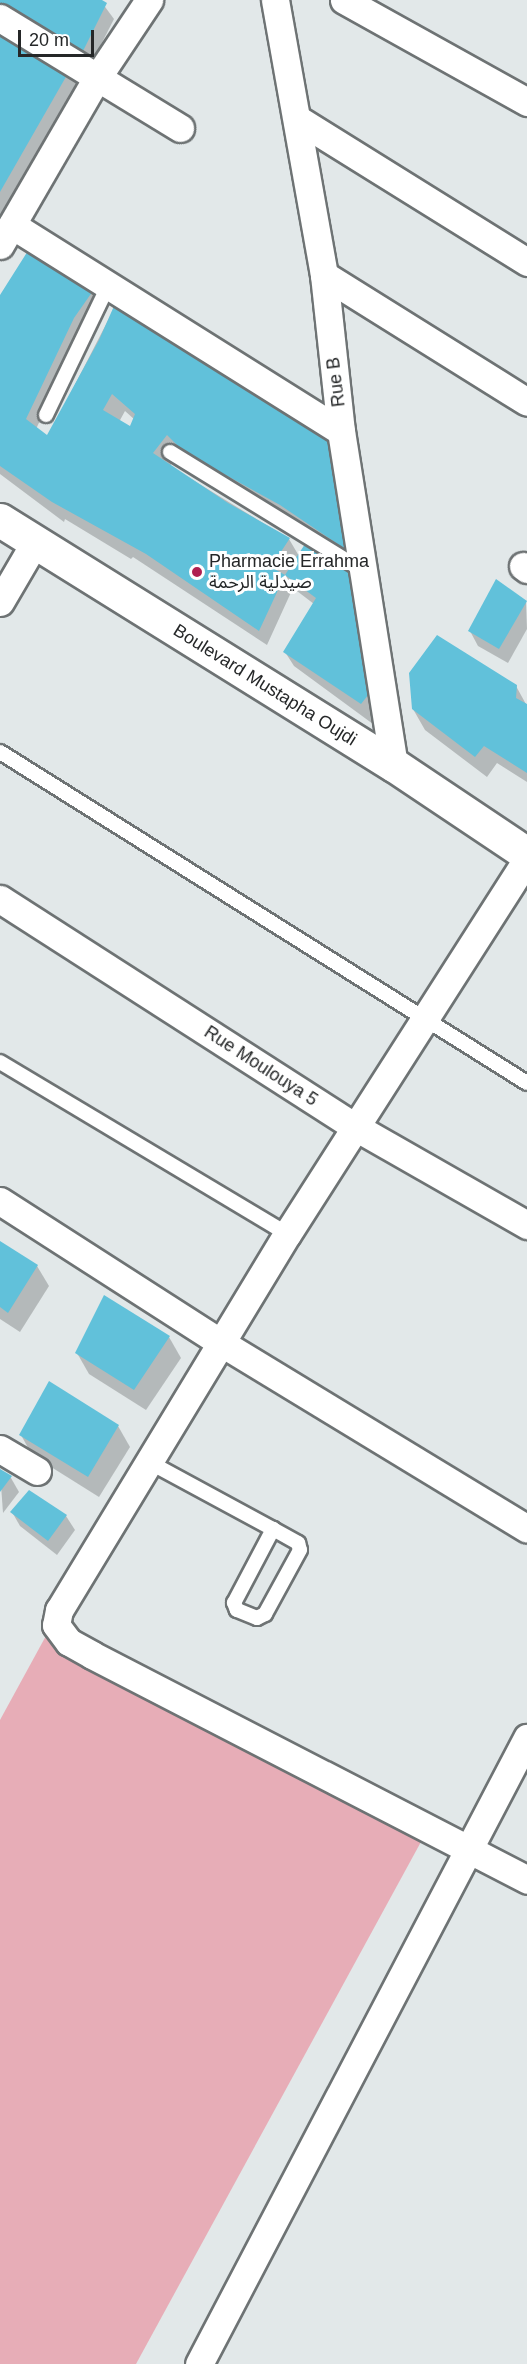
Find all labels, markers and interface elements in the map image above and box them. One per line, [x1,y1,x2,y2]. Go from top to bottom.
scale bar [21,18,98,56]
text: 20 m [29,30,69,50]
street label: Rue B [322,356,350,408]
place label: Pharmacie Errahma صيدلية الرحمة [209,551,369,594]
marker: Pharmacie Errahma صيدلية الرحمة [190,565,204,579]
street label: Boulevard Mustapha Oujdi [169,620,361,750]
street label: Rue Moulouya 5 [200,1021,322,1111]

